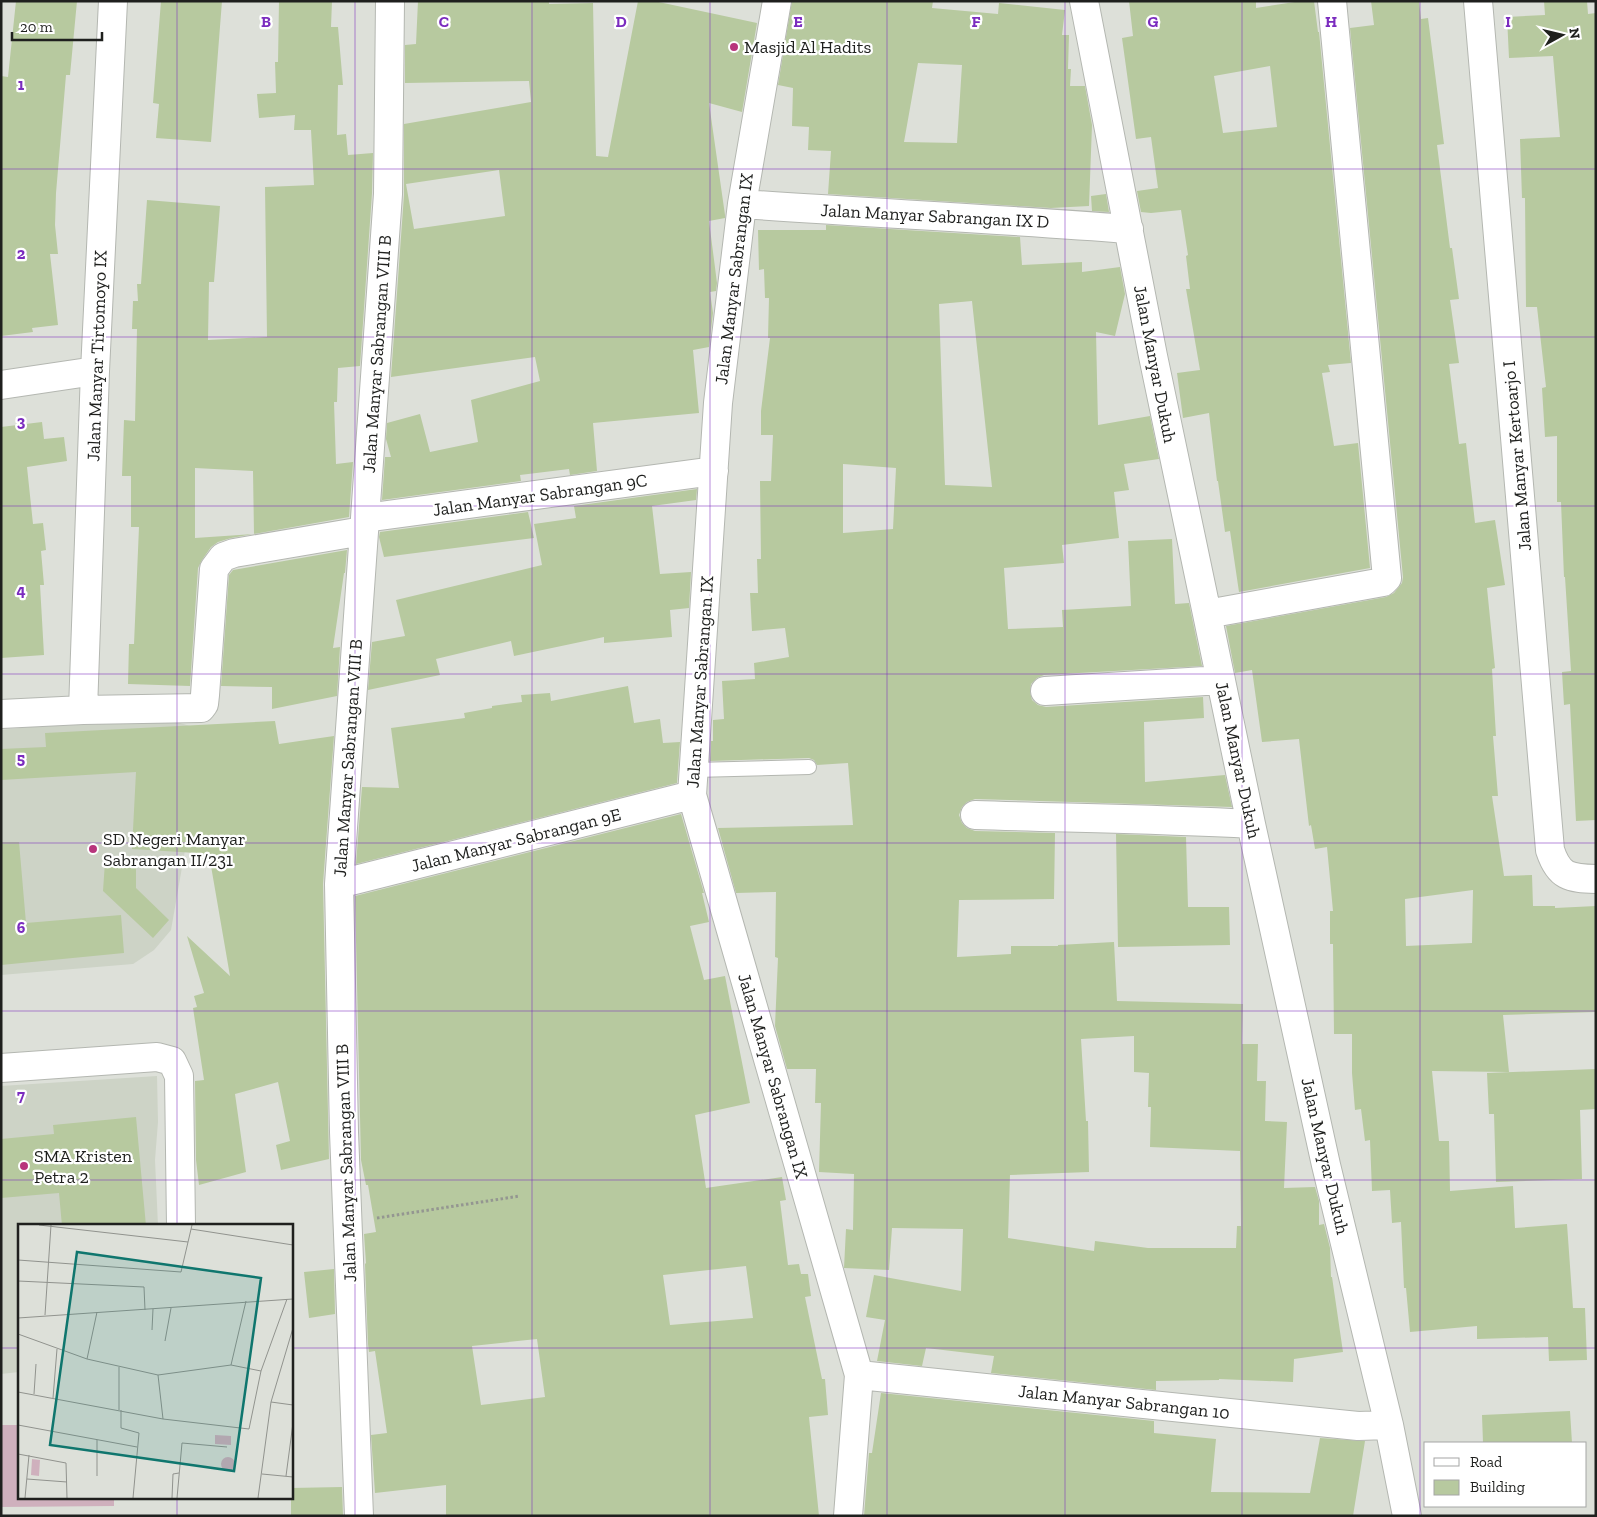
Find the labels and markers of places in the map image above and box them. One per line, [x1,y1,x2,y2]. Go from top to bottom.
place label: Masjid Al Hadits [744,36,872,58]
marker: Masjid Al Hadits [728,41,740,53]
place label: SD Negeri Manyar Sabrangan II/231 [103,828,245,871]
marker: SD Negeri Manyar Sabrangan II/231 [87,843,99,855]
place label: SMA Kristen Petra 2 [34,1145,133,1188]
marker: SMA Kristen Petra 2 [18,1160,30,1172]

